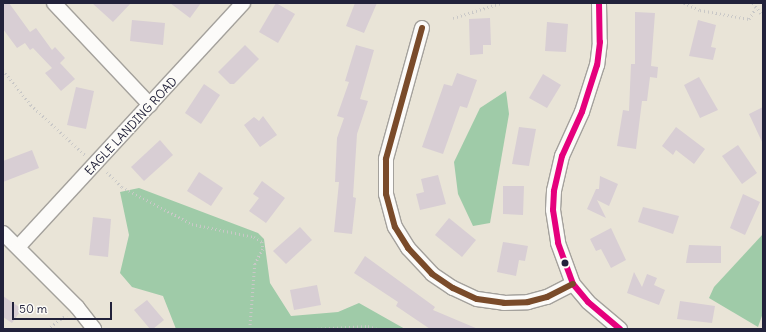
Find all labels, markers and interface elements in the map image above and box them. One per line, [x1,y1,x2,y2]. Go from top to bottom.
street label: EAGLE LANDING ROAD [82,74,180,178]
unlabelled marker [560,258,570,268]
scale bar [14,294,114,320]
text: 50 m [19,301,47,316]

